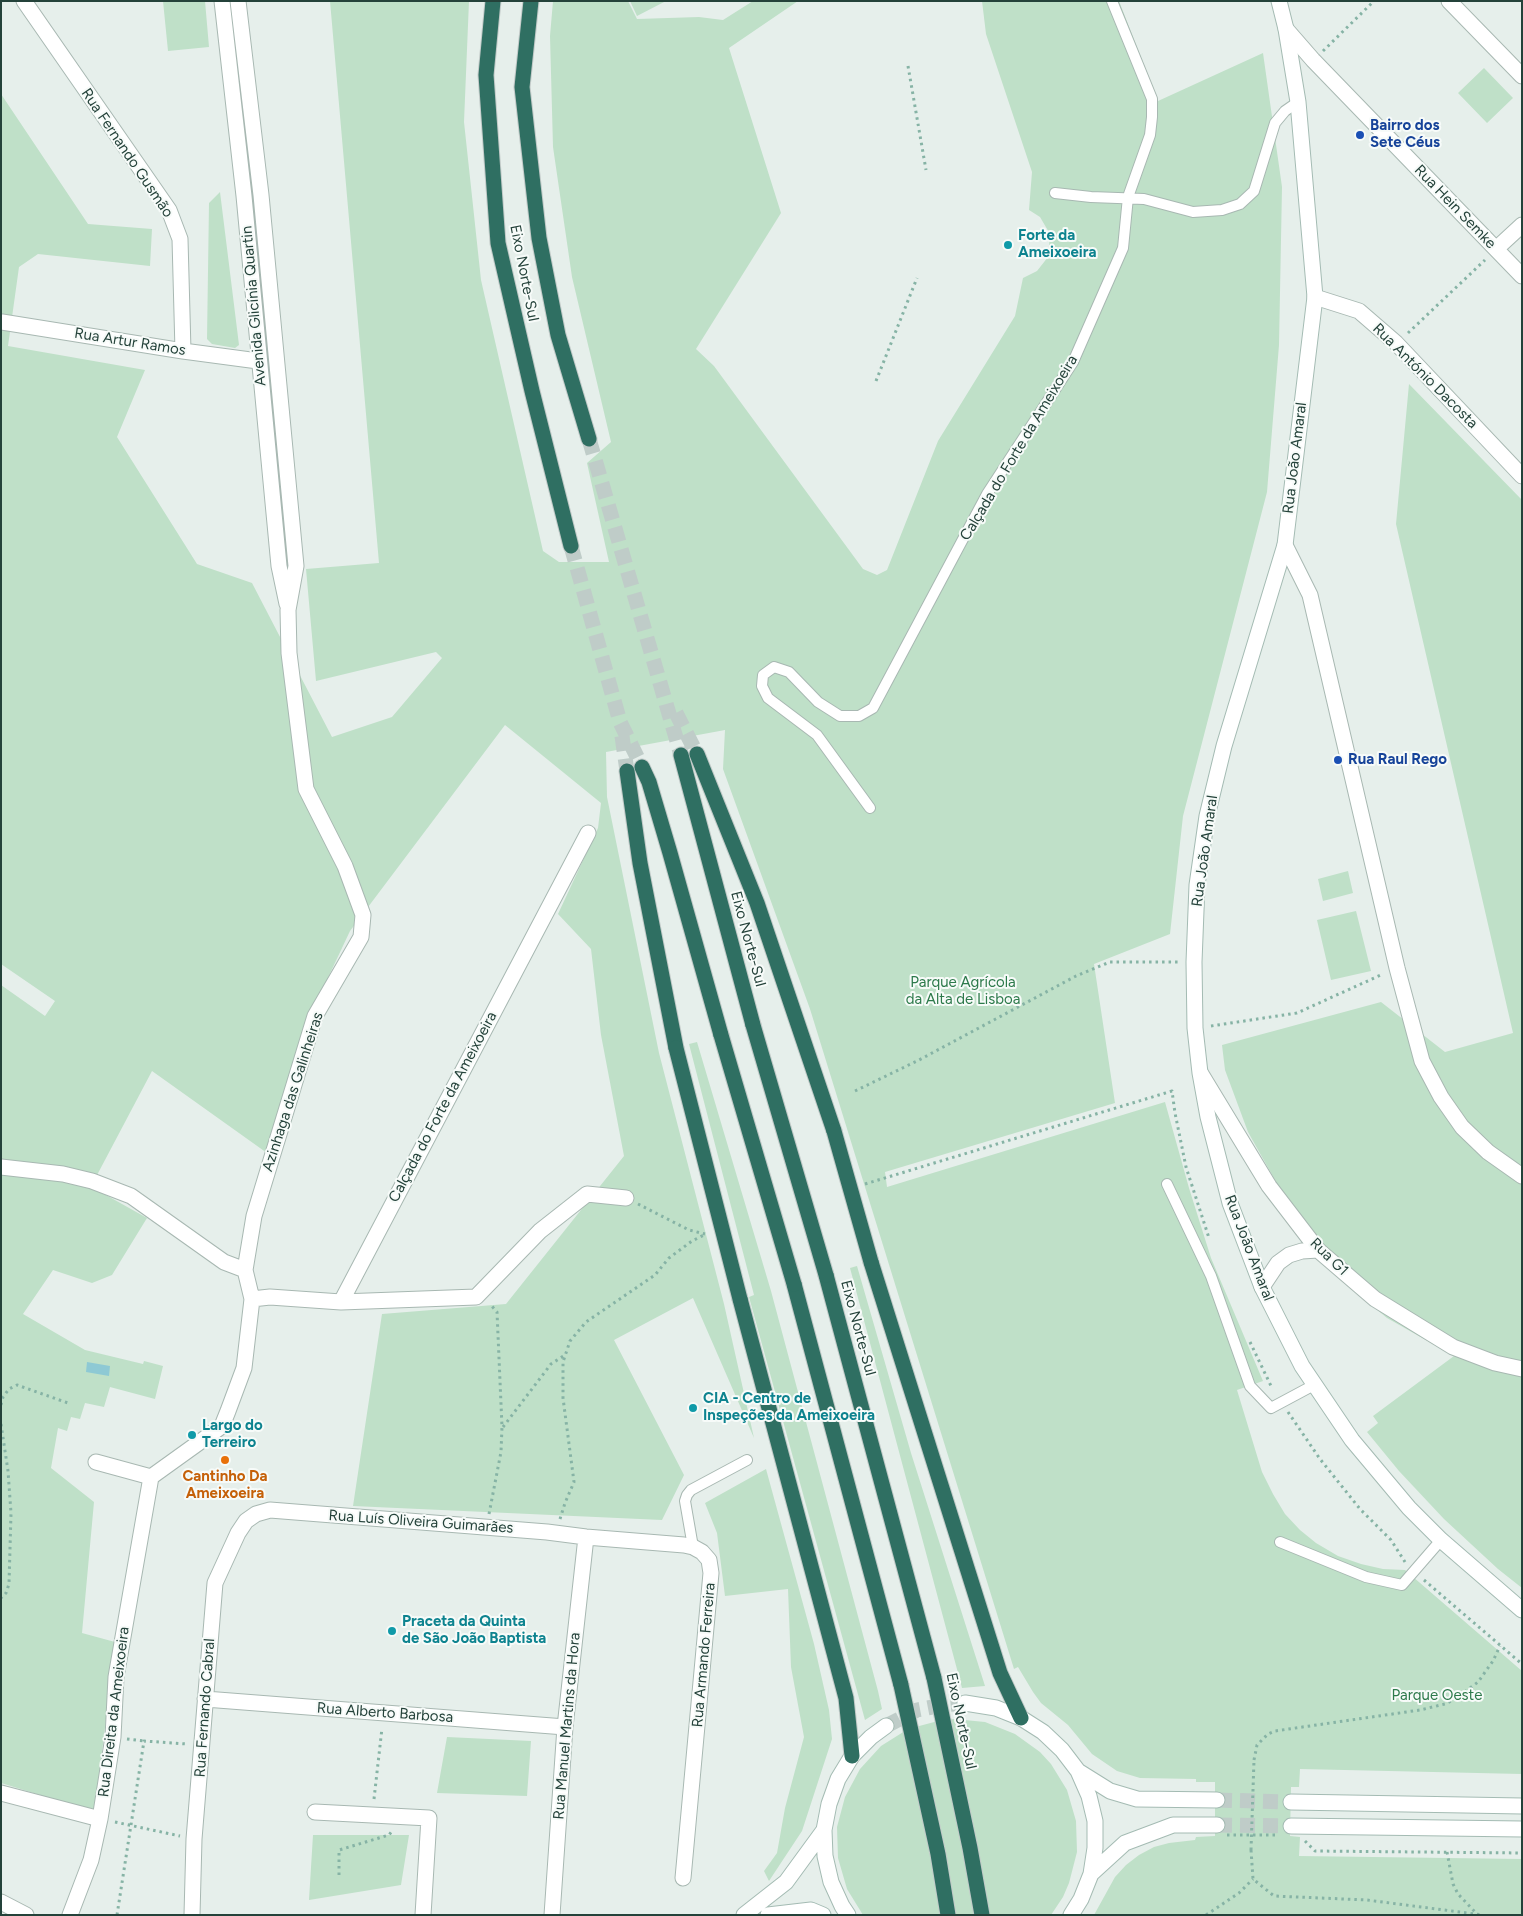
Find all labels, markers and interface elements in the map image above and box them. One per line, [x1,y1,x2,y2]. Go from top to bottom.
street label: Rua Fernando Gusmão [77,85,177,221]
place label: Bairro dos Sete Céus [1370,117,1440,152]
marker: Bairro dos Sete Céus [1354,129,1366,141]
street label: Rua Hein Semke [1410,161,1500,253]
street label: Eixo Norte-Sul [506,223,542,323]
street label: Avenida Glicínia Quartin [238,225,270,387]
place label: Forte da Ameixoeira [1018,227,1096,262]
marker: Forte da Ameixoeira [1002,239,1014,251]
street label: Rua António Dacosta [1369,320,1481,432]
street label: Rua Artur Ramos [73,324,187,360]
street label: Calçada do Forte da Ameixoeira [956,352,1082,544]
street label: Rua João Amaral [1279,401,1311,515]
place label: Rua Raul Rego [1348,751,1447,769]
marker: Rua Raul Rego [1332,754,1344,766]
street label: Rua João Amaral [1188,794,1222,908]
street label: Eixo Norte-Sul [727,889,769,989]
park label: Parque Agrícola da Alta de Lisboa [906,974,1020,1009]
street label: Calçada do Forte da Ameixoeira [385,1009,501,1205]
street label: Azinhaga das Galinheiras [259,1010,327,1174]
street label: Rua João Amaral [1220,1192,1278,1304]
street label: Rua G1 [1306,1234,1352,1280]
street label: Eixo Norte-Sul [837,1278,879,1378]
place label: CIA - Centro de Inspeções da Ameixoeira [703,1390,875,1425]
marker: CIA - Centro de Inspeções da Ameixoeira [687,1402,699,1414]
place label: Largo do Terreiro [202,1417,263,1452]
marker: Largo do Terreiro [186,1429,198,1441]
marker: Cantinho Da Ameixoeira [219,1454,231,1466]
place label: Cantinho Da Ameixoeira [182,1468,268,1503]
street label: Rua Luís Oliveira Guimarães [328,1507,514,1537]
street label: Rua Armando Ferreira [689,1582,719,1728]
place label: Praceta da Quinta de São João Baptista [402,1613,546,1648]
marker: Praceta da Quinta de São João Baptista [386,1625,398,1637]
street label: Rua Direita da Ameixoeira [95,1626,133,1798]
street label: Rua Manuel Martins da Hora [550,1632,584,1820]
street label: Rua Fernando Cabral [191,1638,219,1778]
street label: Eixo Norte-Sul [942,1671,980,1771]
park label: Parque Oeste [1392,1687,1482,1705]
street label: Rua Alberto Barbosa [316,1699,454,1727]

